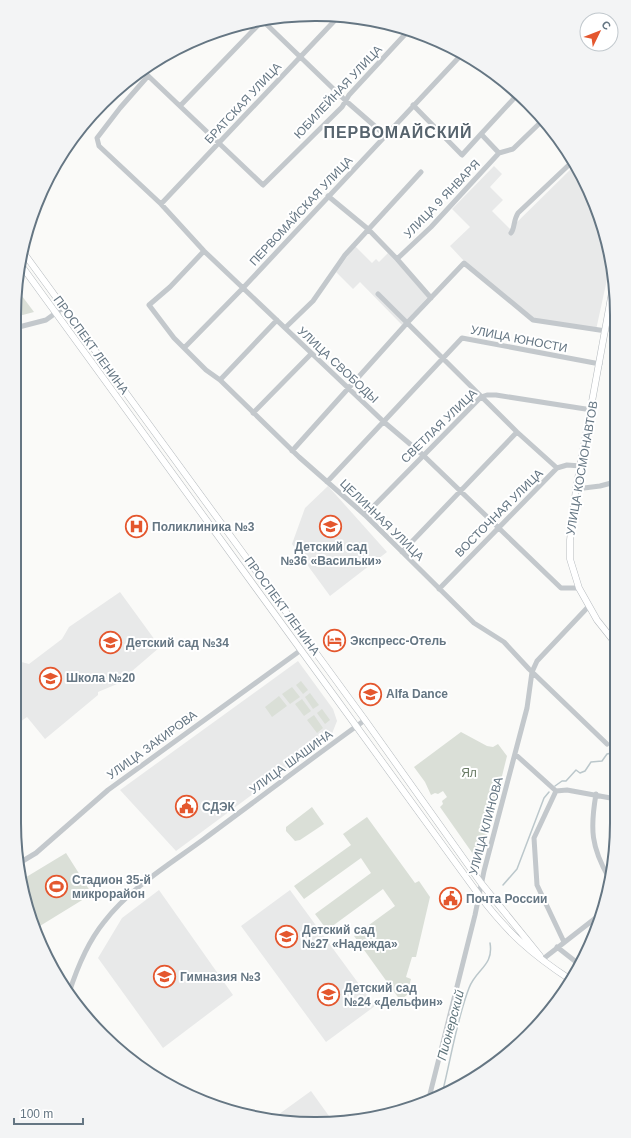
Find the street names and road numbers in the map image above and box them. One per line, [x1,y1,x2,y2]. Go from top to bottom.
street label: ЮБИЛЕЙНАЯ УЛИЦА [290,42,385,142]
street label: БРАТСКАЯ УЛИЦА [202,60,284,146]
street label: ПЕРВОМАЙСКАЯ УЛИЦА [246,153,355,269]
street label: УЛИЦА 9 ЯНВАРЯ [401,157,483,241]
street label: ПРОСПЕКТ ЛЕНИНА [51,293,131,397]
street label: УЛИЦА ЮНОСТИ [469,323,569,355]
street label: УЛИЦА СВОБОДЫ [295,324,381,406]
street label: СВЕТЛАЯ УЛИЦА [398,386,480,466]
street label: УЛИЦА КОСМОНАВТОВ [563,400,601,536]
street label: ВОСТОЧНАЯ УЛИЦА [452,466,546,560]
street label: ЦЕЛИННАЯ УЛИЦА [337,476,427,564]
street label: ПРОСПЕКТ ЛЕНИНА [242,554,322,658]
street label: УЛИЦА ЗАКИРОВА [104,708,200,782]
street label: УЛИЦА ШАШИНА [247,727,335,797]
street label: УЛИЦА КЛИНОВА [466,775,506,877]

